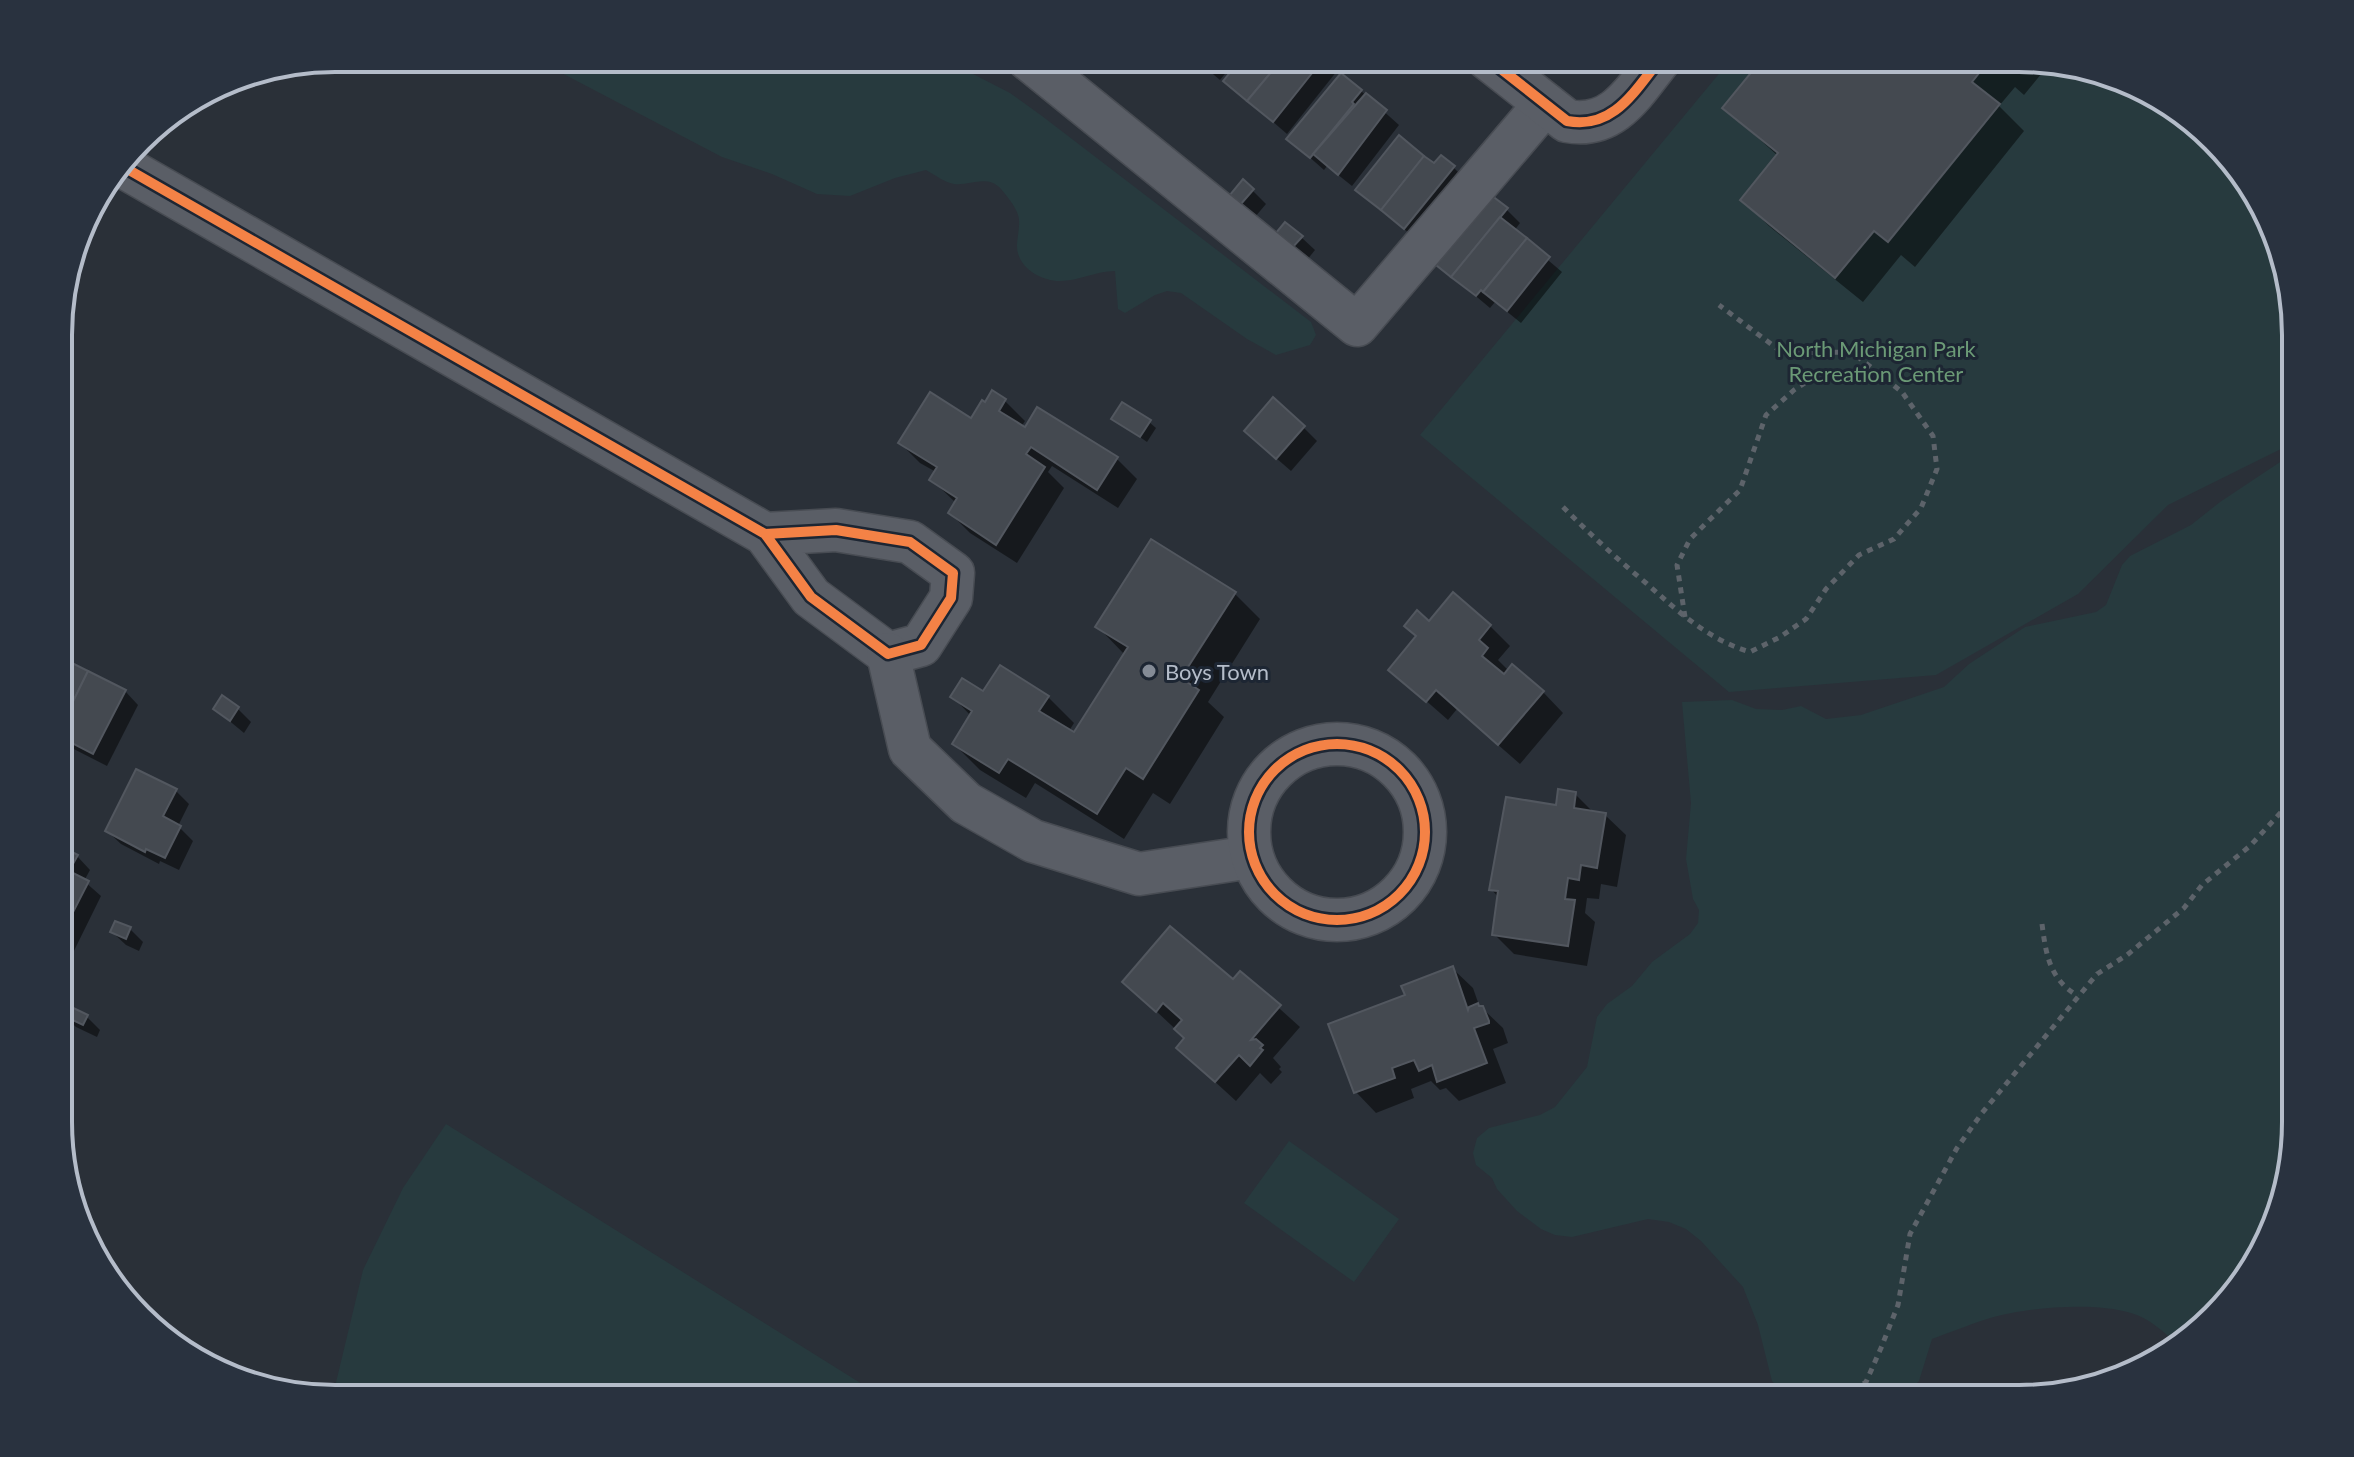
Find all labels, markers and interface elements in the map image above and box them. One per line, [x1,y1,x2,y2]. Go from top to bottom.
park label: North Michigan Park Recreation Center [1776,335,1977,387]
place label: Boys Town [1165,658,1269,685]
marker: Boys Town [1140,662,1158,680]

